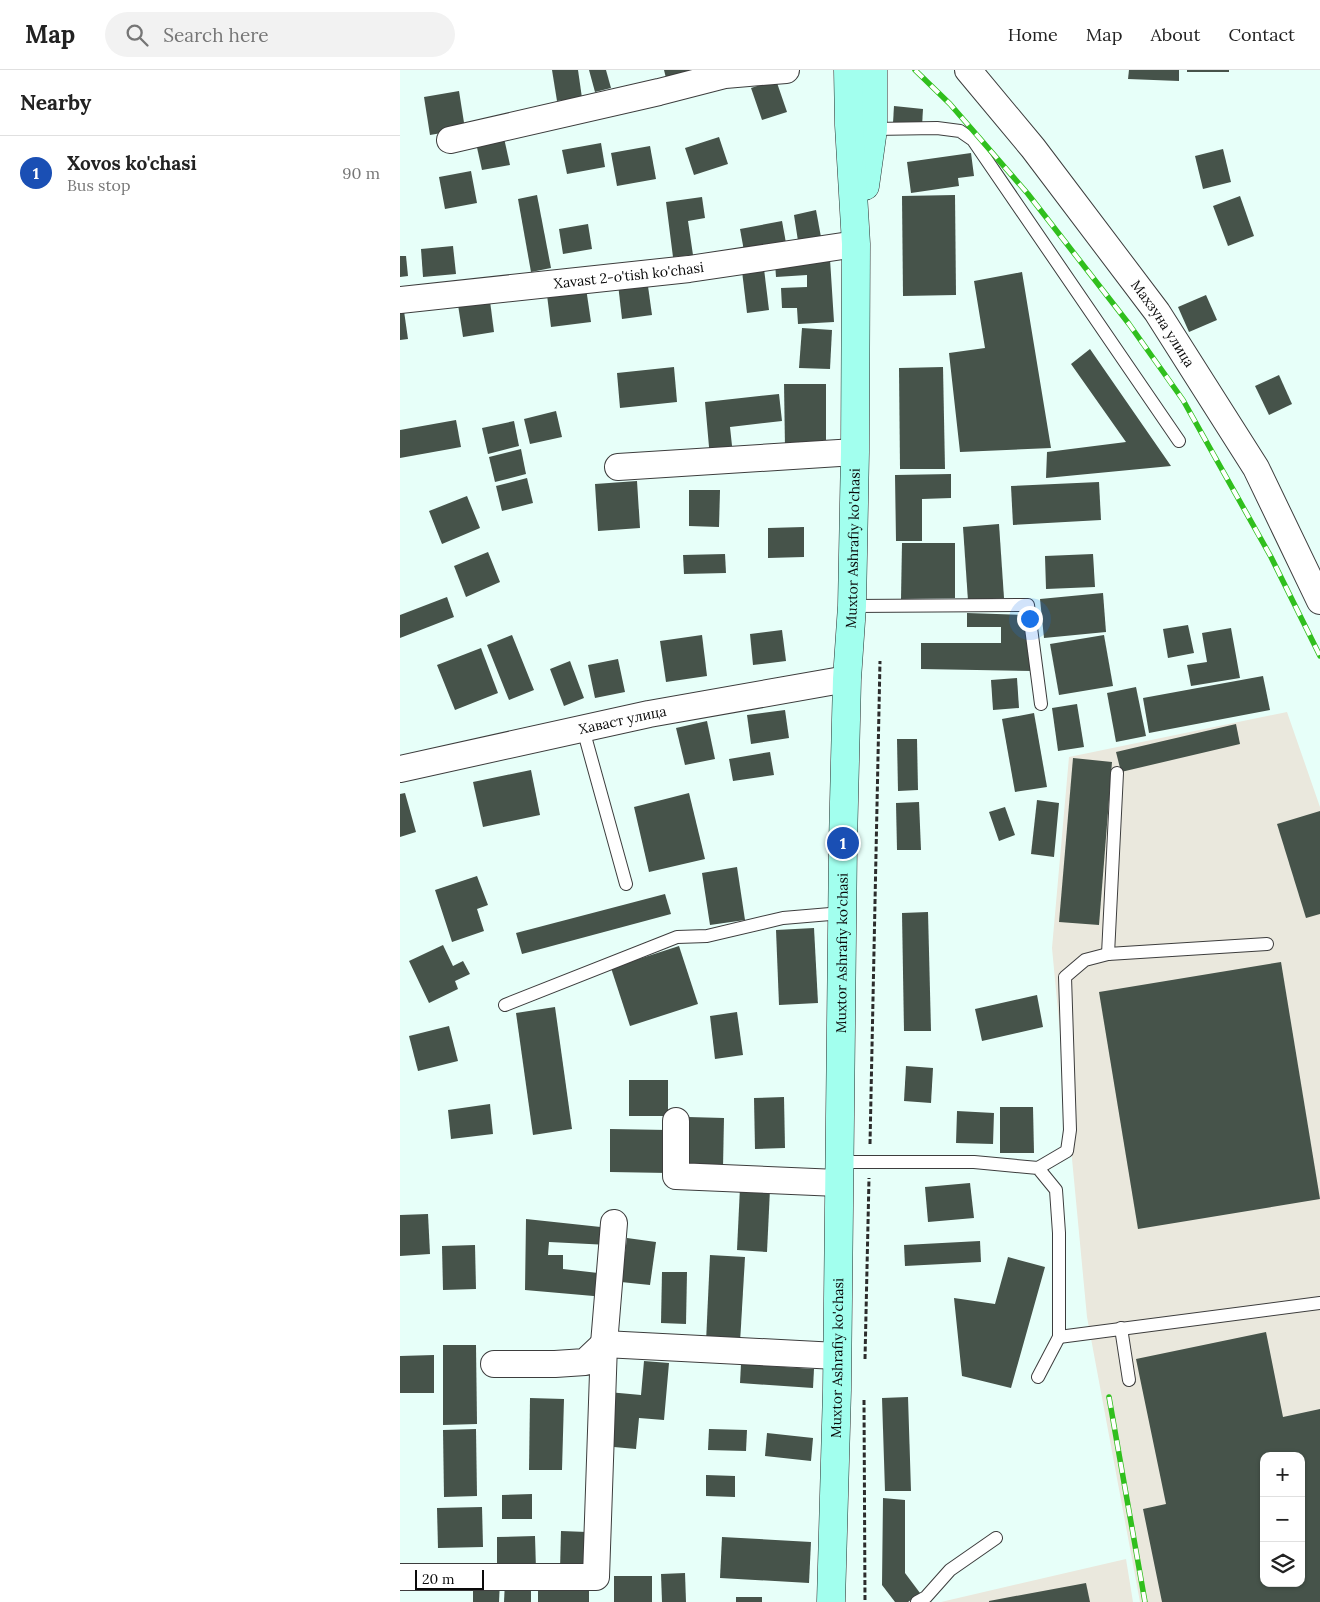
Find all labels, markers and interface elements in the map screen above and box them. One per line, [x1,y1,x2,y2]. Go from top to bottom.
search box [105,12,455,57]
text: Map [25,19,75,50]
icon: search [123,21,151,49]
text: Search here [163,23,269,47]
text: Home [1008,23,1058,46]
text: Map [1086,23,1122,46]
text: About [1150,23,1200,46]
text: Contact [1228,23,1295,46]
text: Nearby [20,89,91,116]
text: Xovos ko'chasi [67,151,197,175]
text: 1 [33,163,39,183]
text: 90 m [342,163,380,183]
text: Bus stop [67,175,131,195]
street label: Xavast 2-o'tish ko'chasi [553,258,705,292]
street label: Махзуна улица [1127,276,1199,370]
street label: Muxtor Ashrafiy ko'chasi [841,468,864,629]
your location [1017,606,1043,632]
street label: Хаваст улица [577,702,668,738]
pin: 1 [827,824,859,862]
street label: Muxtor Ashrafiy ko'chasi [832,873,852,1033]
street label: Muxtor Ashrafiy ko'chasi [827,1278,847,1438]
map controls [1260,1452,1305,1587]
button: + [1260,1452,1305,1497]
button: − [1260,1497,1305,1542]
button: layers [1260,1542,1305,1587]
scale bar [415,1567,484,1590]
text: 20 m [422,1570,454,1588]

